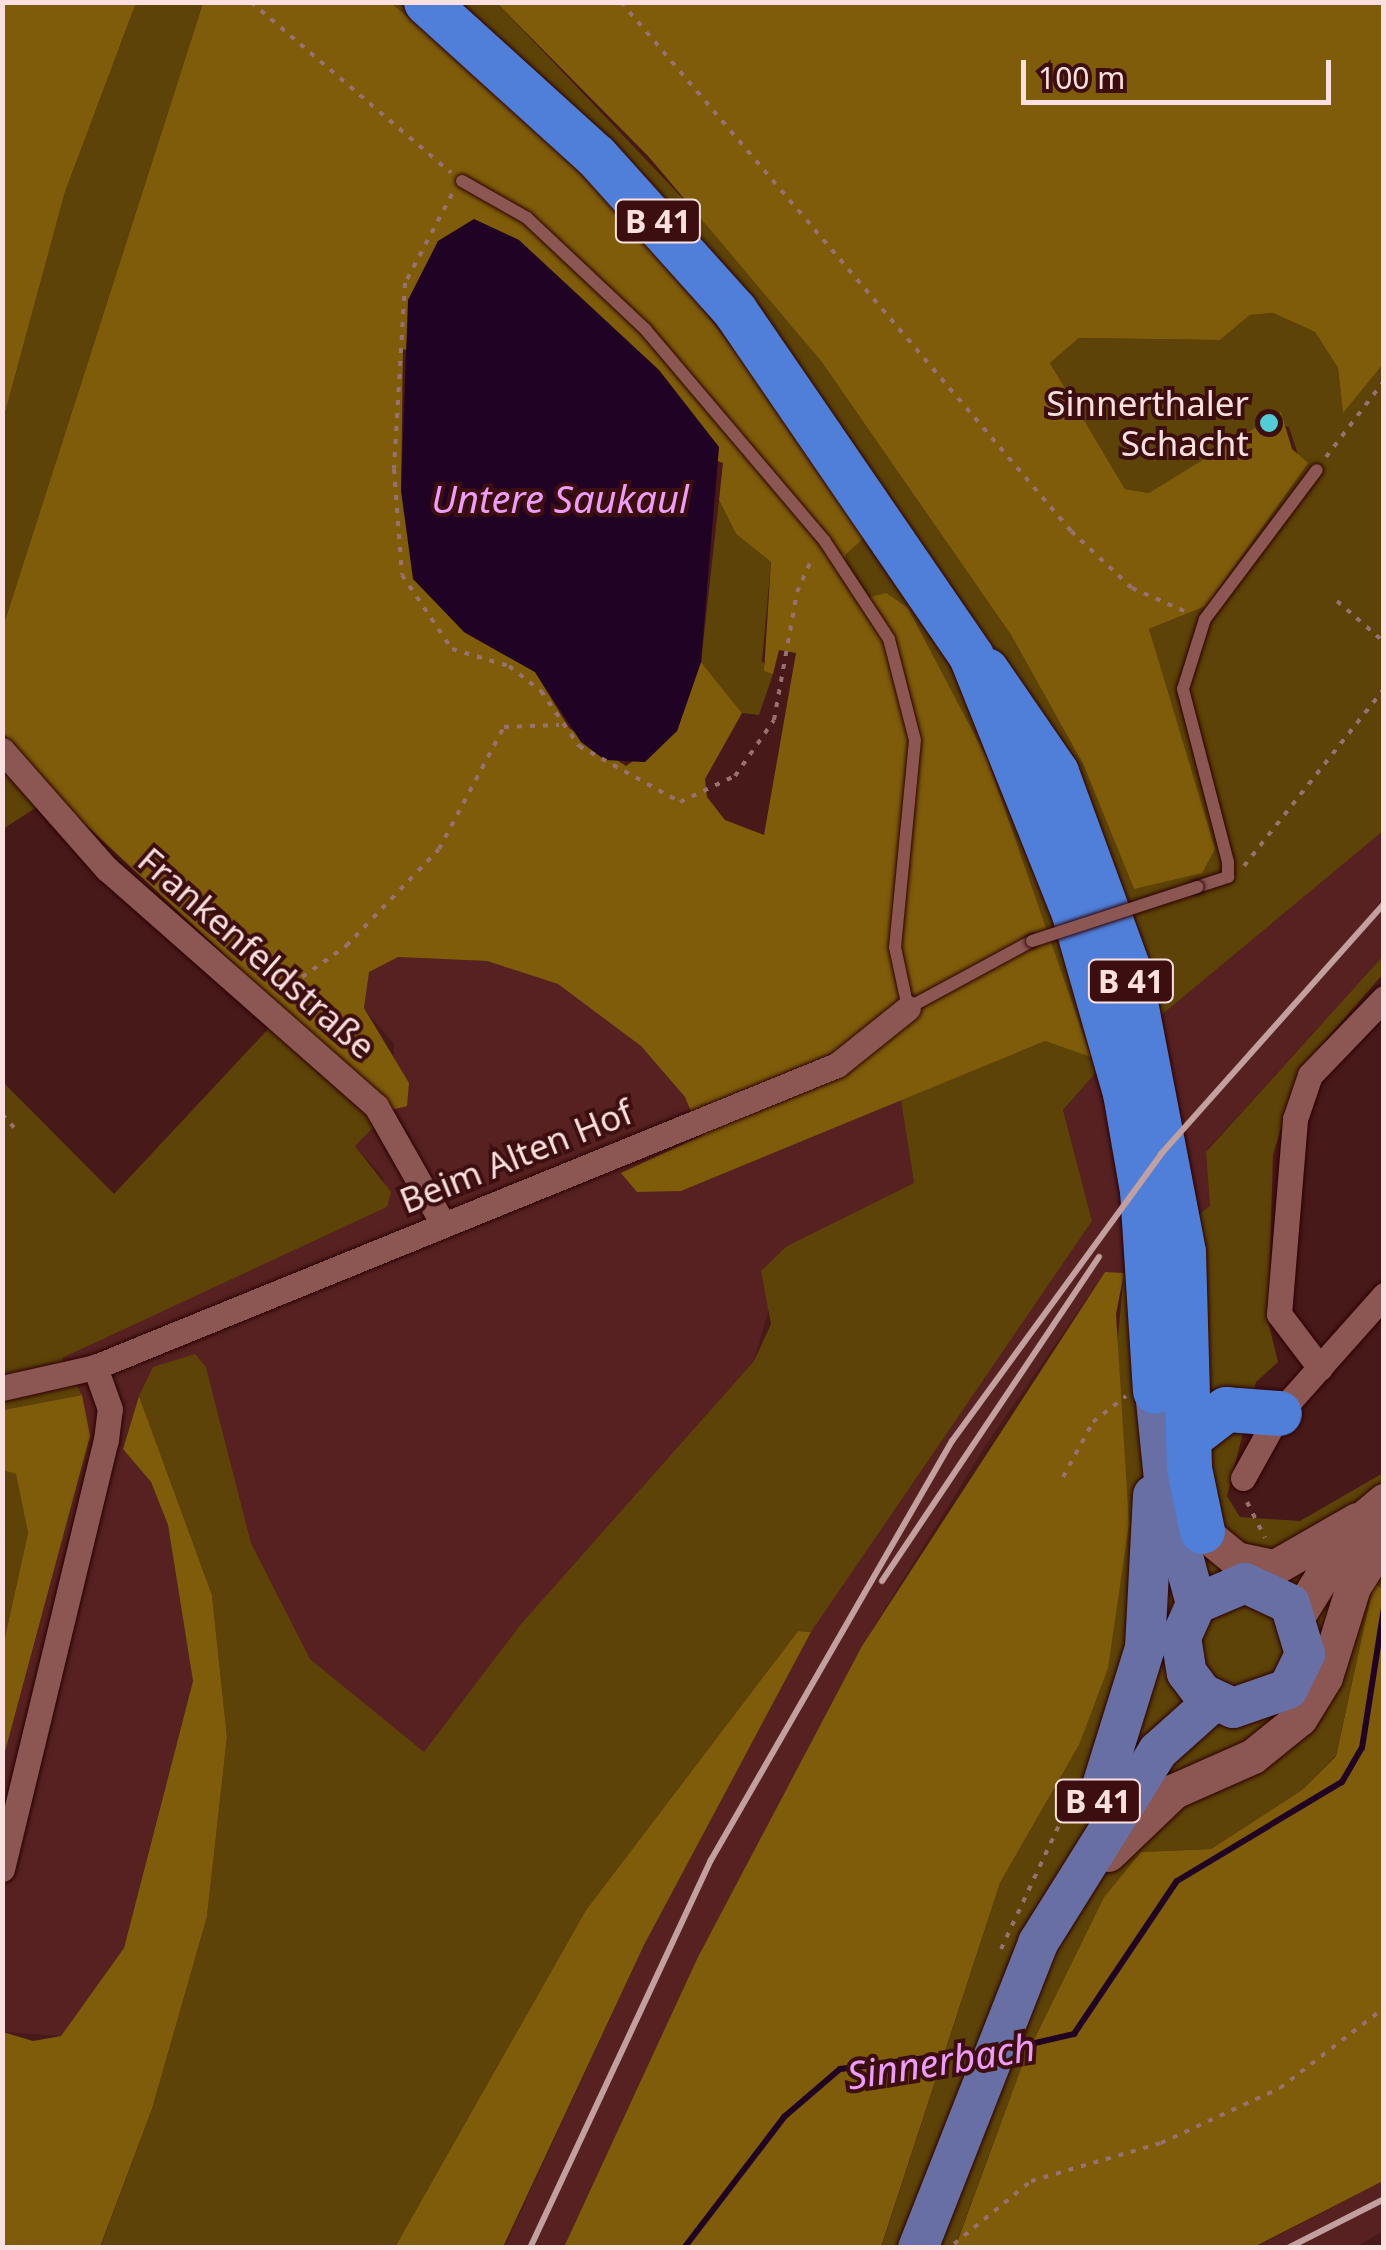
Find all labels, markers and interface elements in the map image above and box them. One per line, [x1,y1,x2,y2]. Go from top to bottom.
scale bar [1026,40,1336,102]
text: 100 m [1038,57,1125,98]
road number: B 41 [613,194,703,248]
place label: Sinnerthaler Schacht [1046,382,1249,464]
marker: Sinnerthaler Schacht [1258,412,1280,434]
water label: Untere Saukaul [431,476,689,522]
street label: Frankenfeldstraße [130,839,384,1067]
road number: B 41 [1086,954,1176,1008]
street label: Beim Alten Hof [394,1090,638,1222]
road number: B 41 [1053,1774,1143,1828]
water label: Sinnerbach [844,2024,1038,2098]

